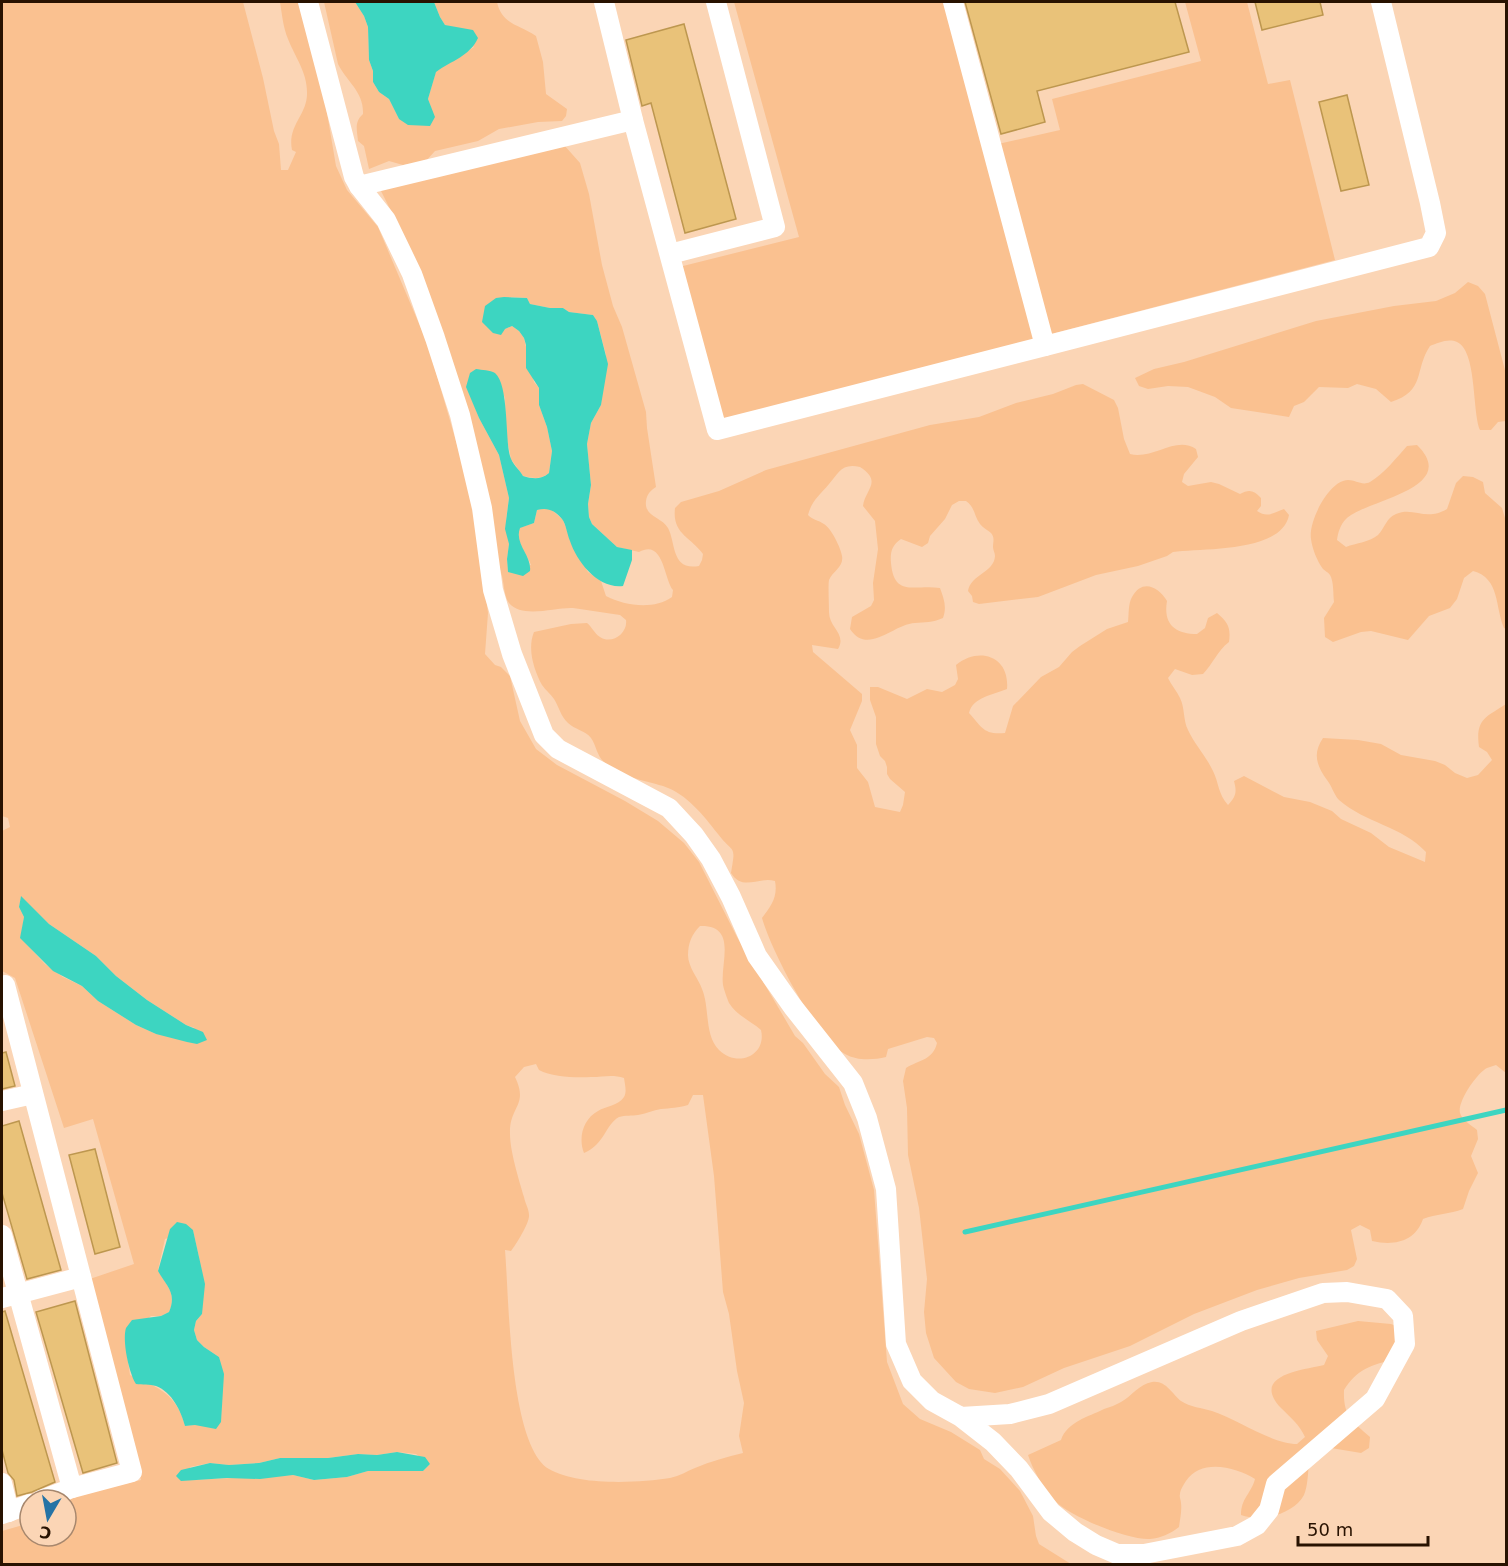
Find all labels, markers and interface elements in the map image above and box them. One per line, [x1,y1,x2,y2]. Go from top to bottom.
north arrow [18,1488,78,1548]
scale bar [1298,1509,1428,1547]
text: 50 m [1307,1519,1353,1540]
text: С [38,1522,53,1543]

